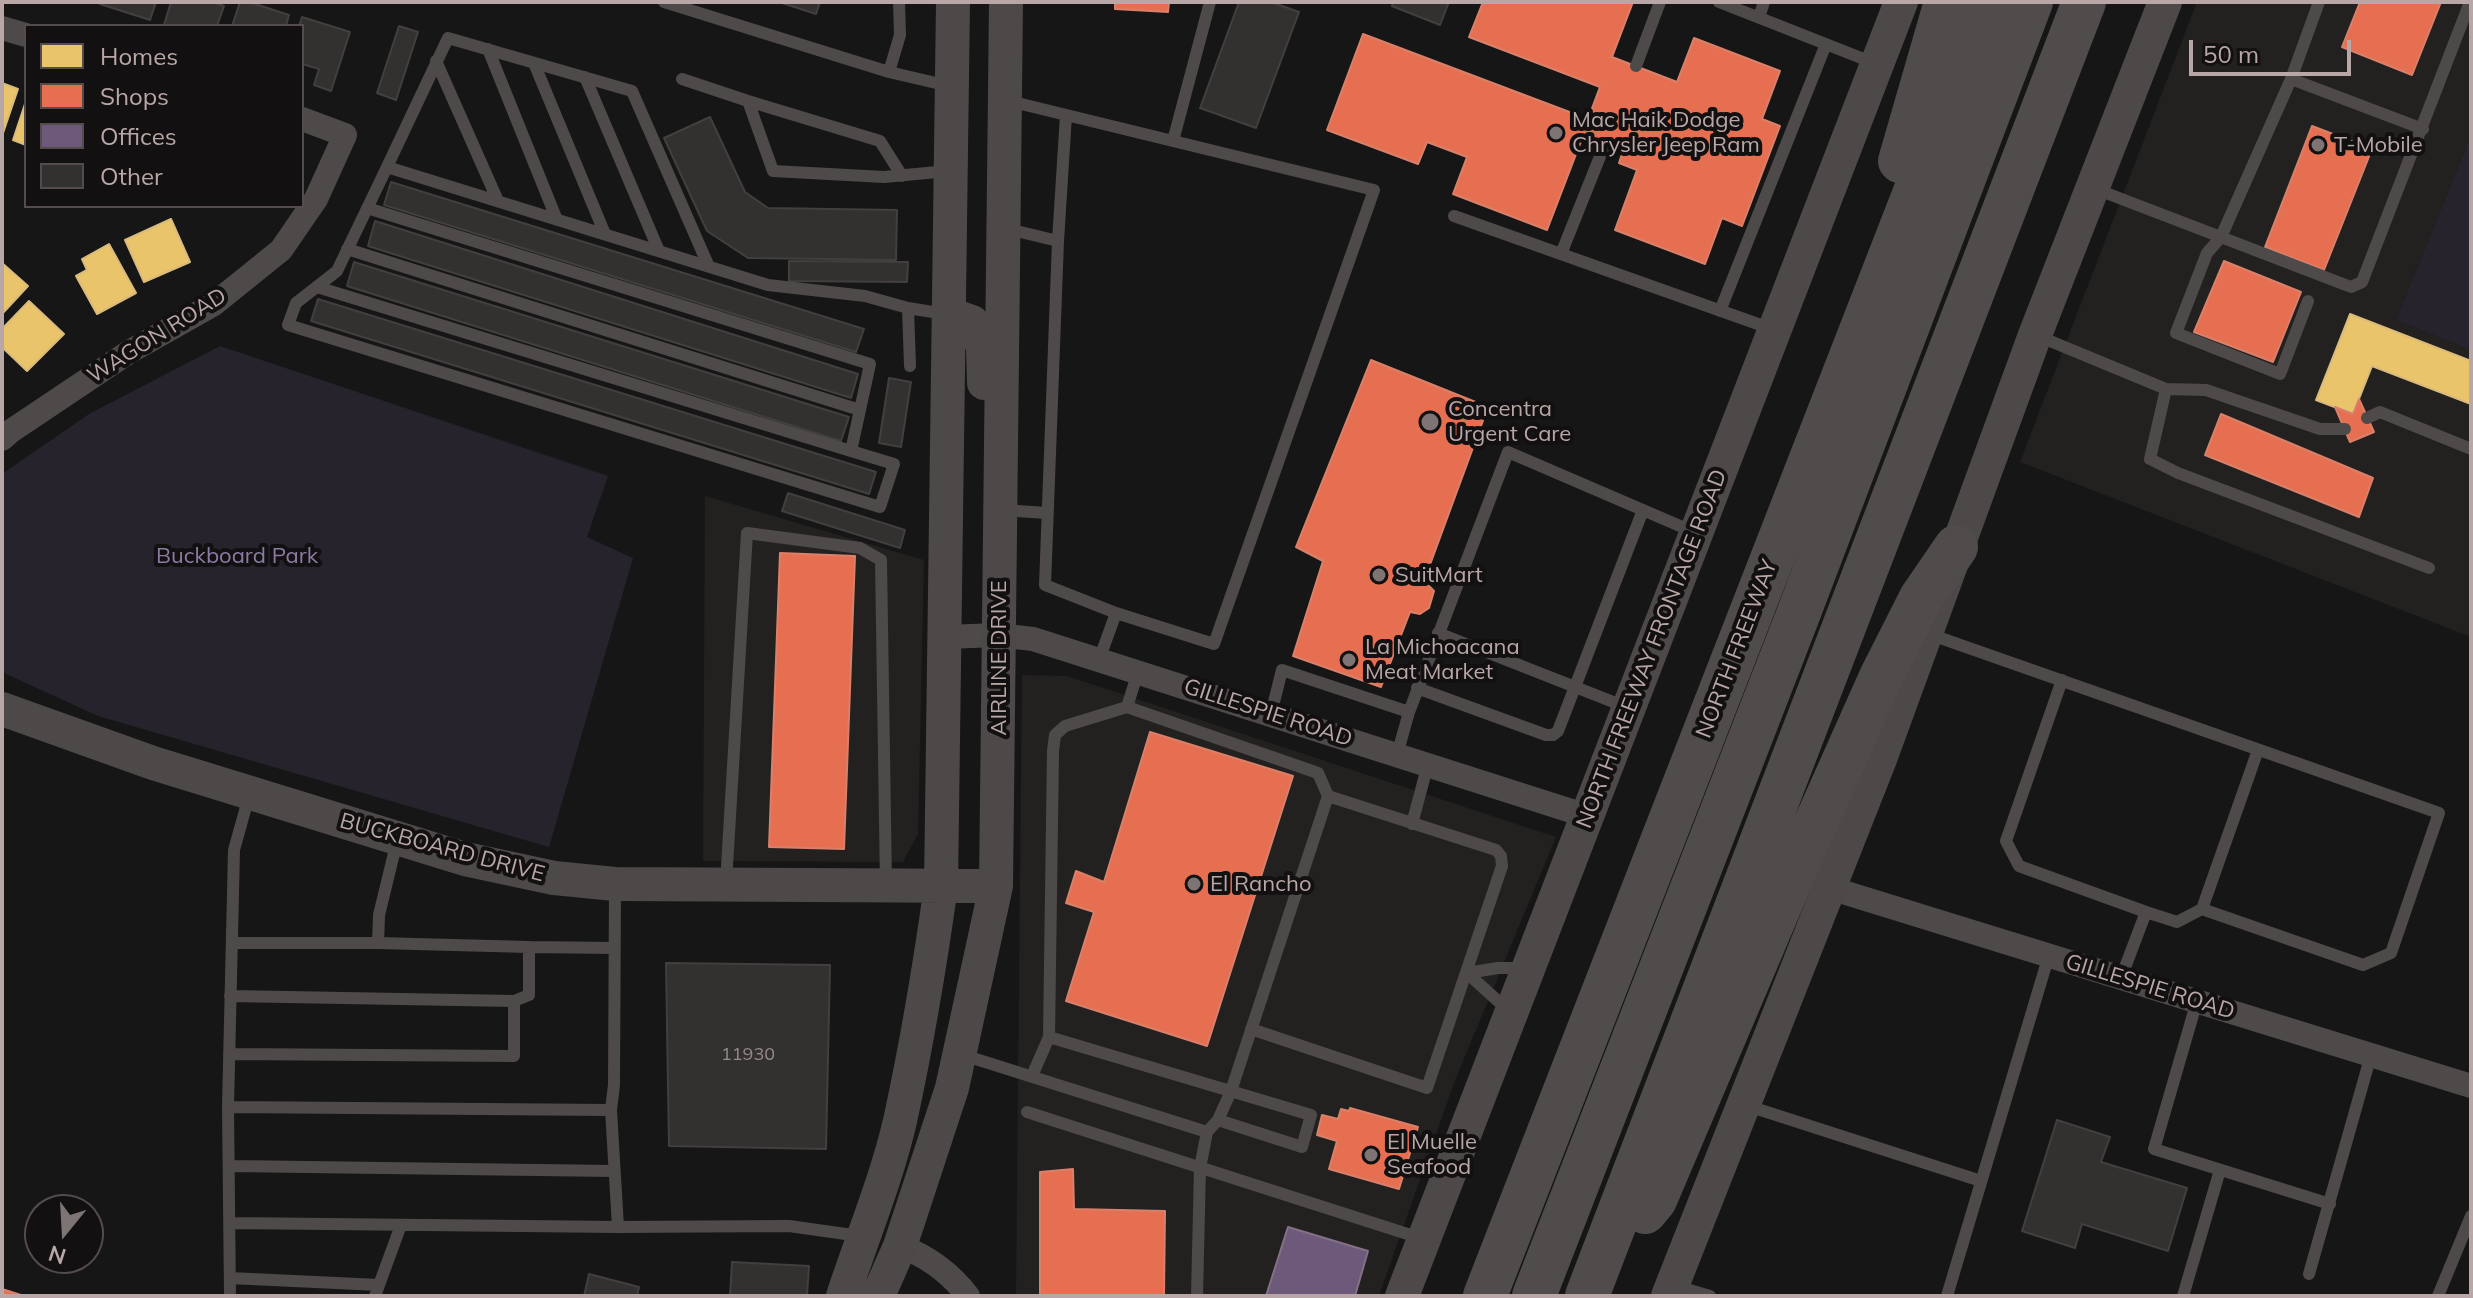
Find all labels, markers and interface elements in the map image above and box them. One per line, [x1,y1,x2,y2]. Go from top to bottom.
legend [24,24,304,208]
scale bar [2193,24,2355,74]
text: 50 m [2203,39,2259,69]
text: Homes [100,41,178,71]
text: Shops [100,81,169,111]
place label: Mac Haik Dodge Chrysler Jeep Ram [1572,107,1760,158]
text: Offices [100,121,177,151]
marker: Mac Haik Dodge Chrysler Jeep Ram [1547,124,1565,142]
place label: T-Mobile [2334,132,2423,158]
marker: T-Mobile [2309,136,2327,154]
text: Other [100,161,163,191]
street label: WAGON ROAD [83,283,231,389]
place label: Concentra Urgent Care [1448,396,1571,448]
marker: Concentra Urgent Care [1419,411,1441,433]
street label: NORTH FREEWAY FRONTAGE ROAD [1571,466,1733,832]
park label: Buckboard Park [156,543,318,569]
street label: NORTH FREEWAY [1691,556,1783,742]
place label: SuitMart [1395,562,1483,588]
marker: SuitMart [1370,566,1388,584]
street label: AIRLINE DRIVE [986,580,1012,736]
place label: La Michoacana Meat Market [1365,634,1520,686]
marker: La Michoacana Meat Market [1340,651,1358,669]
street label: GILLESPIE ROAD [1181,673,1355,753]
street label: BUCKBOARD DRIVE [337,808,547,888]
place label: El Rancho [1210,871,1312,897]
marker: El Rancho [1185,875,1203,893]
street label: GILLESPIE ROAD [2062,949,2238,1025]
house number: 11930 [721,1044,775,1066]
place label: El Muelle Seafood [1387,1129,1477,1180]
marker: El Muelle Seafood [1362,1146,1380,1164]
north arrow [24,1194,104,1274]
text: N [45,1239,69,1271]

